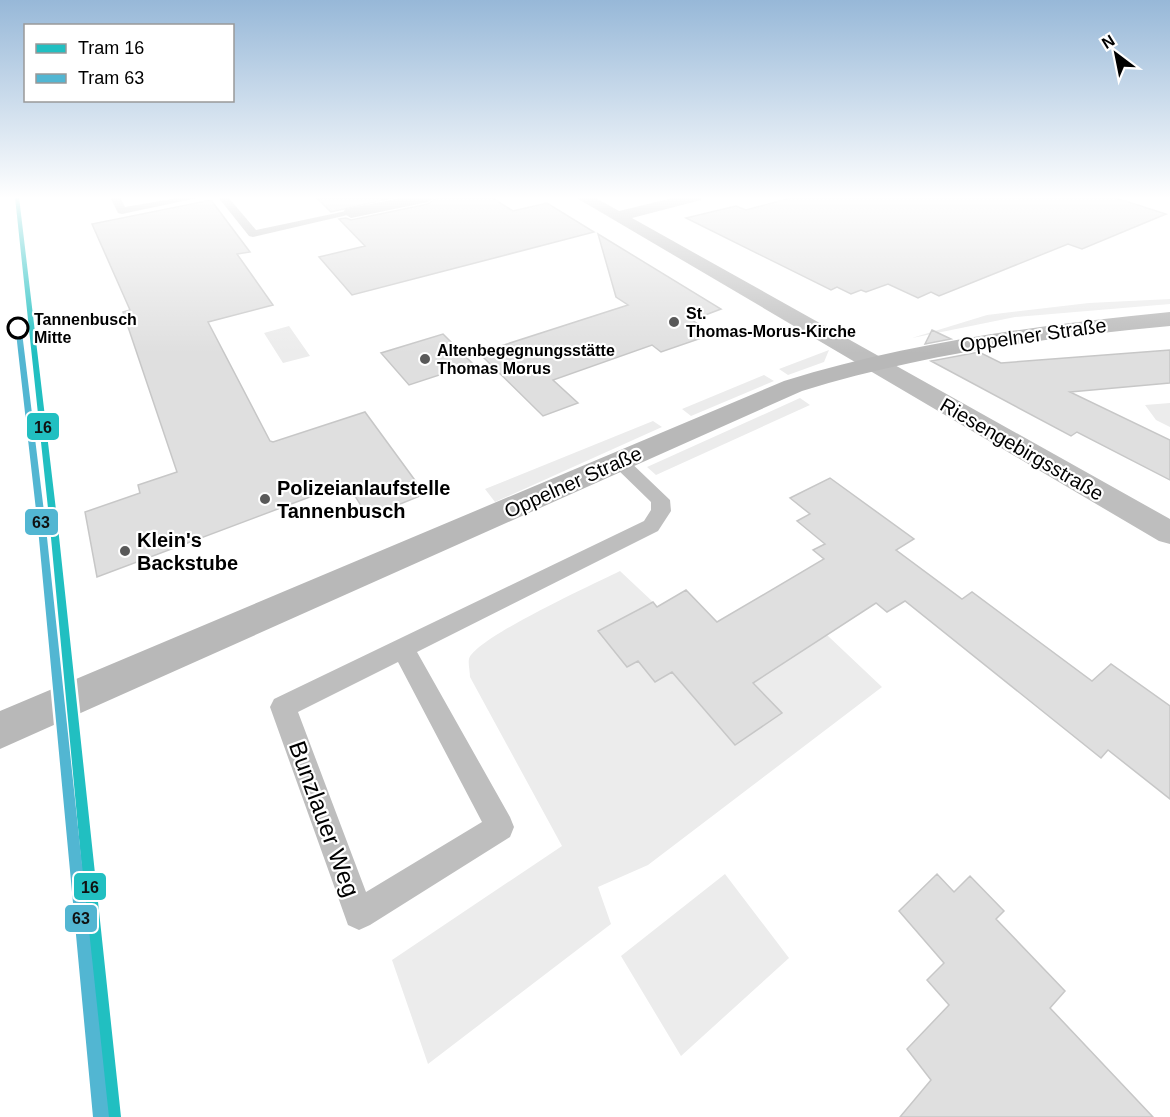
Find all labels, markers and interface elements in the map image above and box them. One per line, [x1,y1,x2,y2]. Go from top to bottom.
legend [24,24,234,102]
north arrow [1086,24,1146,84]
text: N [1099,31,1118,52]
text: Tram 16 [78,38,144,58]
text: Tram 63 [78,68,144,88]
place label: St. Thomas-Morus-Kirche [686,305,856,340]
place label: Tannenbusch Mitte [34,311,137,346]
street label: Oppelner Straße [958,314,1108,356]
marker: St. Thomas-Morus-Kirche [667,315,681,329]
marker: Tannenbusch Mitte [7,317,29,339]
place label: Altenbegegnungsstätte Thomas Morus [437,342,615,377]
marker: Altenbegegnungsstätte Thomas Morus [418,352,432,366]
street label: Riesengebirgsstraße [937,393,1107,505]
line badge: 16 [26,412,60,441]
text: 16 [34,419,52,436]
street label: Oppelner Straße [501,442,645,522]
place label: Polizeianlaufstelle Tannenbusch [277,477,450,522]
marker: Polizeianlaufstelle Tannenbusch [258,492,272,506]
line badge: 63 [24,508,59,536]
text: 63 [32,514,50,531]
place label: Klein's Backstube [137,529,238,574]
marker: Klein's Backstube [118,544,132,558]
street label: Bunzlauer Weg [284,737,365,900]
line badge: 16 [73,872,107,901]
text: 16 [81,879,99,896]
line badge: 63 [64,904,98,933]
text: 63 [72,910,90,927]

